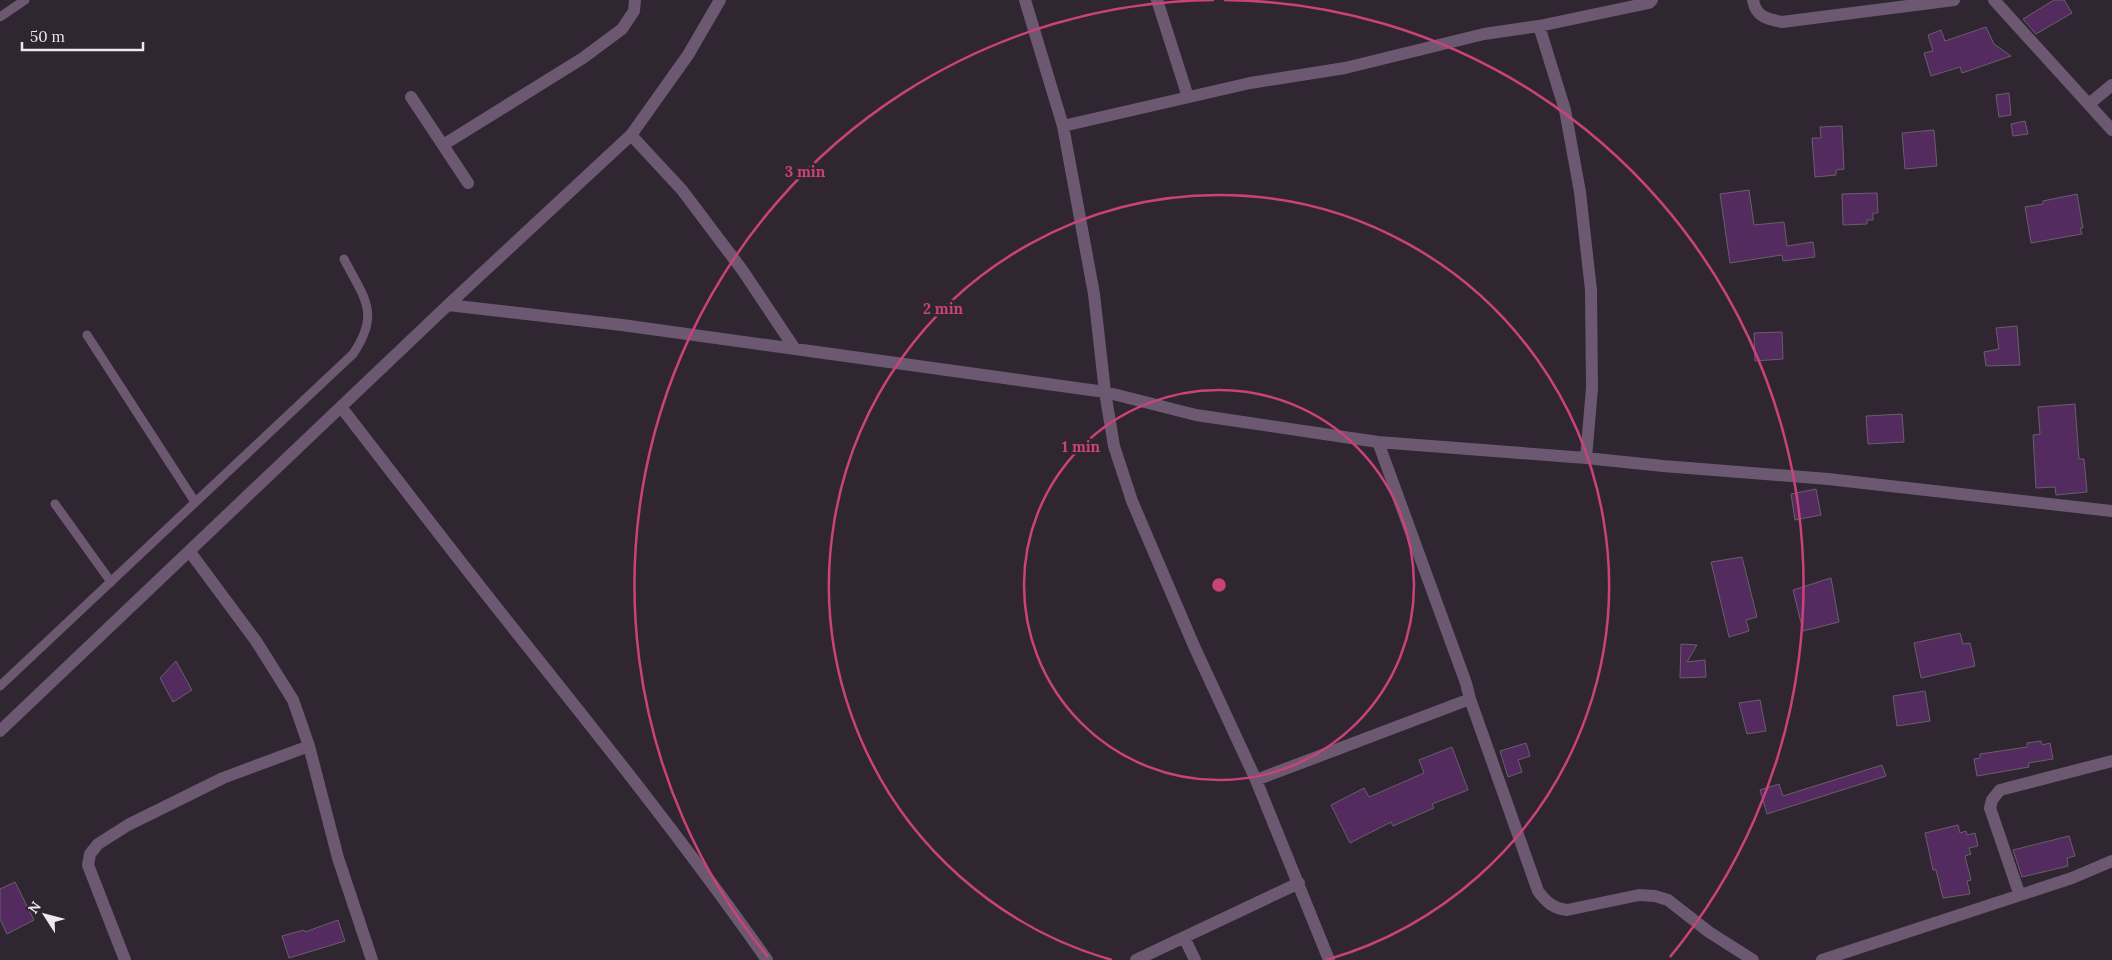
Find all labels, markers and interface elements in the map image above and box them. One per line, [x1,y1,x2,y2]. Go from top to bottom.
scale bar [22,20,144,52]
text: 50 m [30,27,65,46]
text: 3 min [785,162,826,181]
text: 2 min [923,299,964,318]
text: 1 min [1062,437,1101,456]
centre of rings [1210,576,1228,594]
north arrow [20,890,70,940]
text: N [24,898,45,917]

